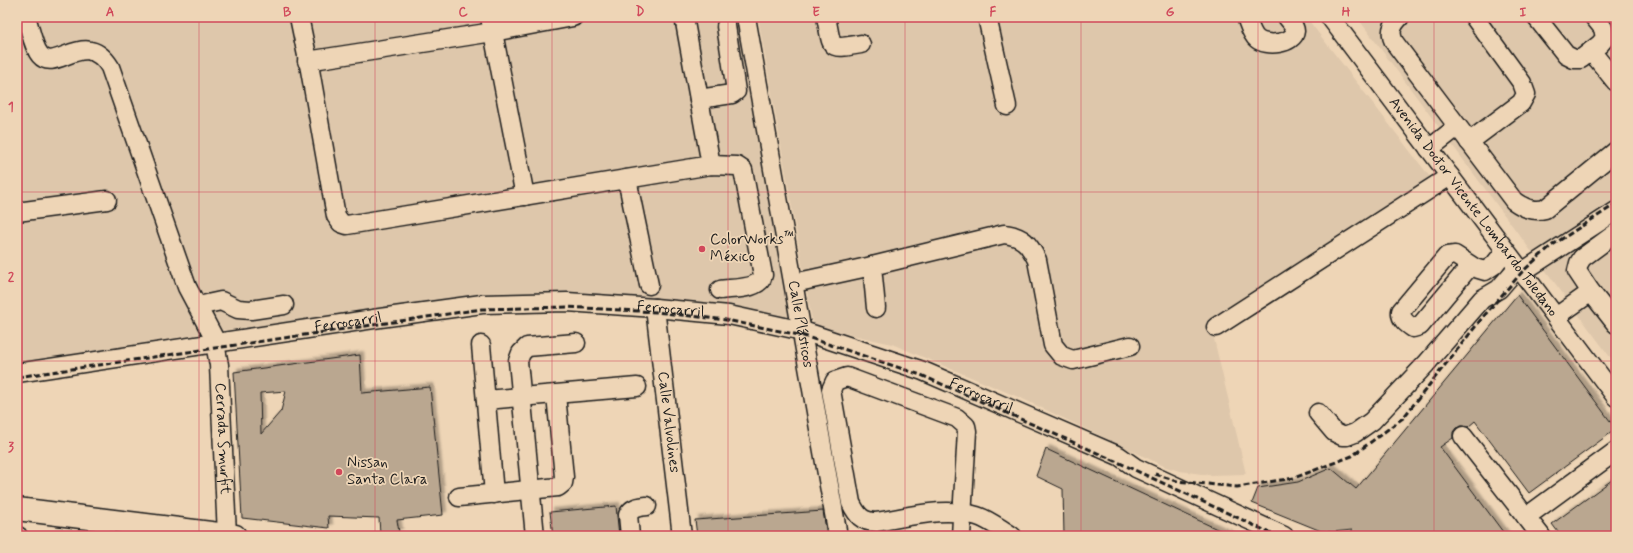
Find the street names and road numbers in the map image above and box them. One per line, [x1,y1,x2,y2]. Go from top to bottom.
street label: Avenida Doctor Vicente Lombardo Toledano [1384,93,1562,321]
street label: Calle Plásticos [783,279,818,370]
street label: Ferrocarril [636,297,705,323]
street label: Ferrocarril [313,308,383,338]
street label: Calle Valvolines [653,370,684,474]
street label: Ferrocarril [946,373,1016,419]
street label: Cerrada Smurfit [210,382,235,495]

